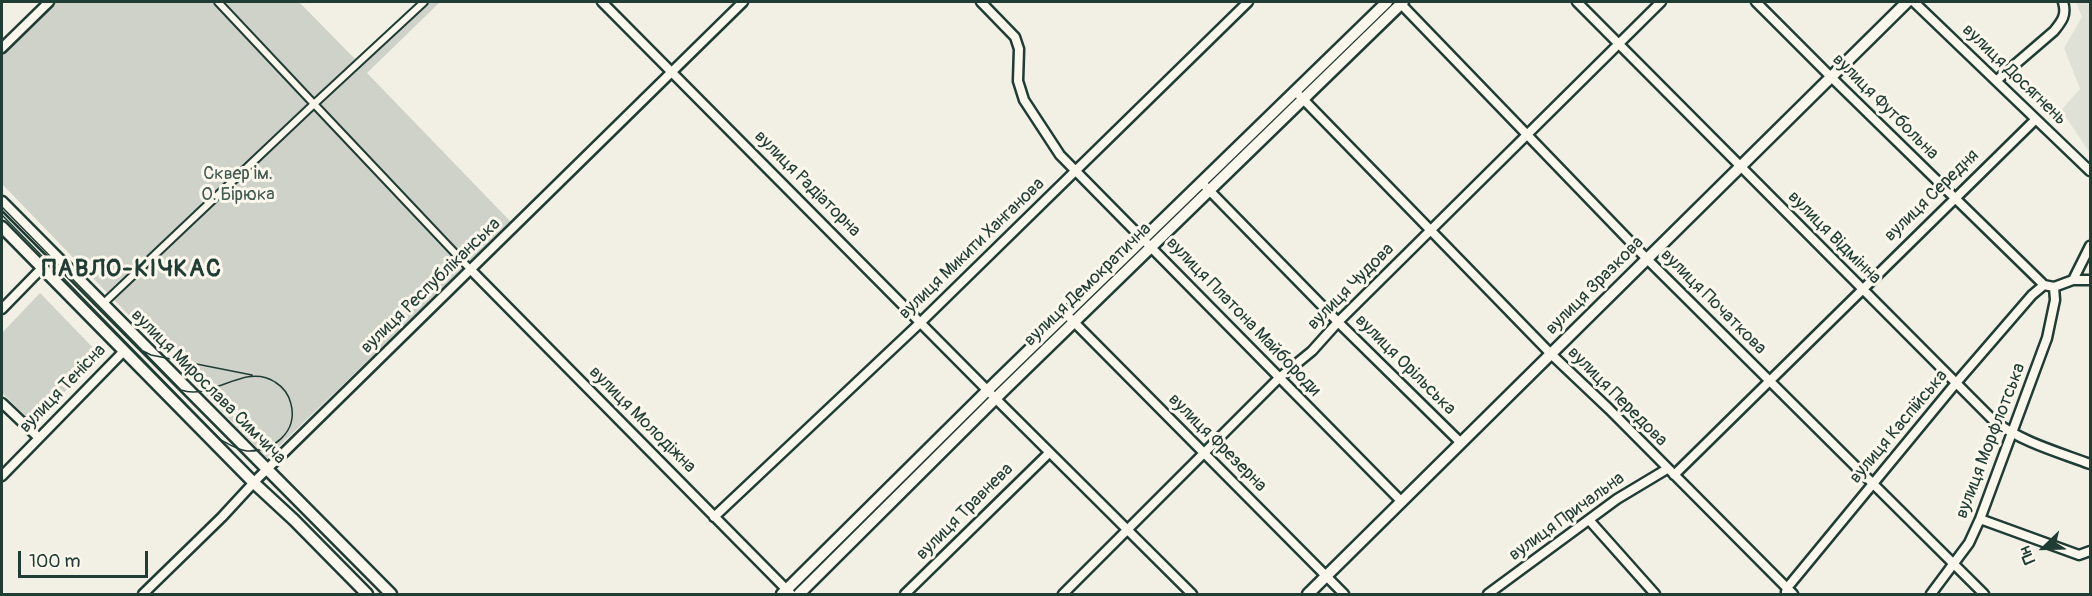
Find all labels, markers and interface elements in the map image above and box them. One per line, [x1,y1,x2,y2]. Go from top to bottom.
street label: вулиця Досягнень [1957,20,2071,130]
street label: вулиця Футбольна [1827,49,1943,165]
street label: вулиця Радіаторна [749,126,865,242]
street label: вулиця Середня [1880,145,1984,247]
park label: Сквер ім. О. Бірюка [201,163,275,206]
street label: вулиця Микити Ханганова [895,174,1049,324]
street label: вулиця Відмінна [1783,187,1885,289]
street label: вулиця Республіканська [357,214,505,358]
street label: вулиця Демократична [1020,219,1156,351]
street label: вулиця Зразкова [1541,232,1649,340]
street label: вулиця Платона Майбороди [1161,233,1325,401]
street label: вулиця Чудова [1303,239,1399,335]
street label: вулиця Початкова [1656,245,1770,359]
district label: ПАВЛО-КІЧКАС [42,256,222,284]
street label: вулиця Мирослава Симчича [126,305,290,469]
street label: вулиця Орільська [1350,310,1460,420]
street label: вулиця Тенісна [15,340,111,438]
street label: вулиця Передова [1563,343,1671,451]
street label: вулиця Морфлотська [1951,360,2031,522]
street label: вулиця Молодіжна [584,362,700,478]
street label: вулиця Каспійська [1845,366,1953,488]
street label: вулиця Фрезерна [1163,389,1271,497]
street label: вулиця Травнева [912,459,1018,565]
street label: вулиця Причальна [1505,468,1629,566]
north arrow [2014,518,2074,578]
scale bar [21,539,152,577]
text: Пн [2015,543,2040,567]
text: 100 m [29,550,81,573]

